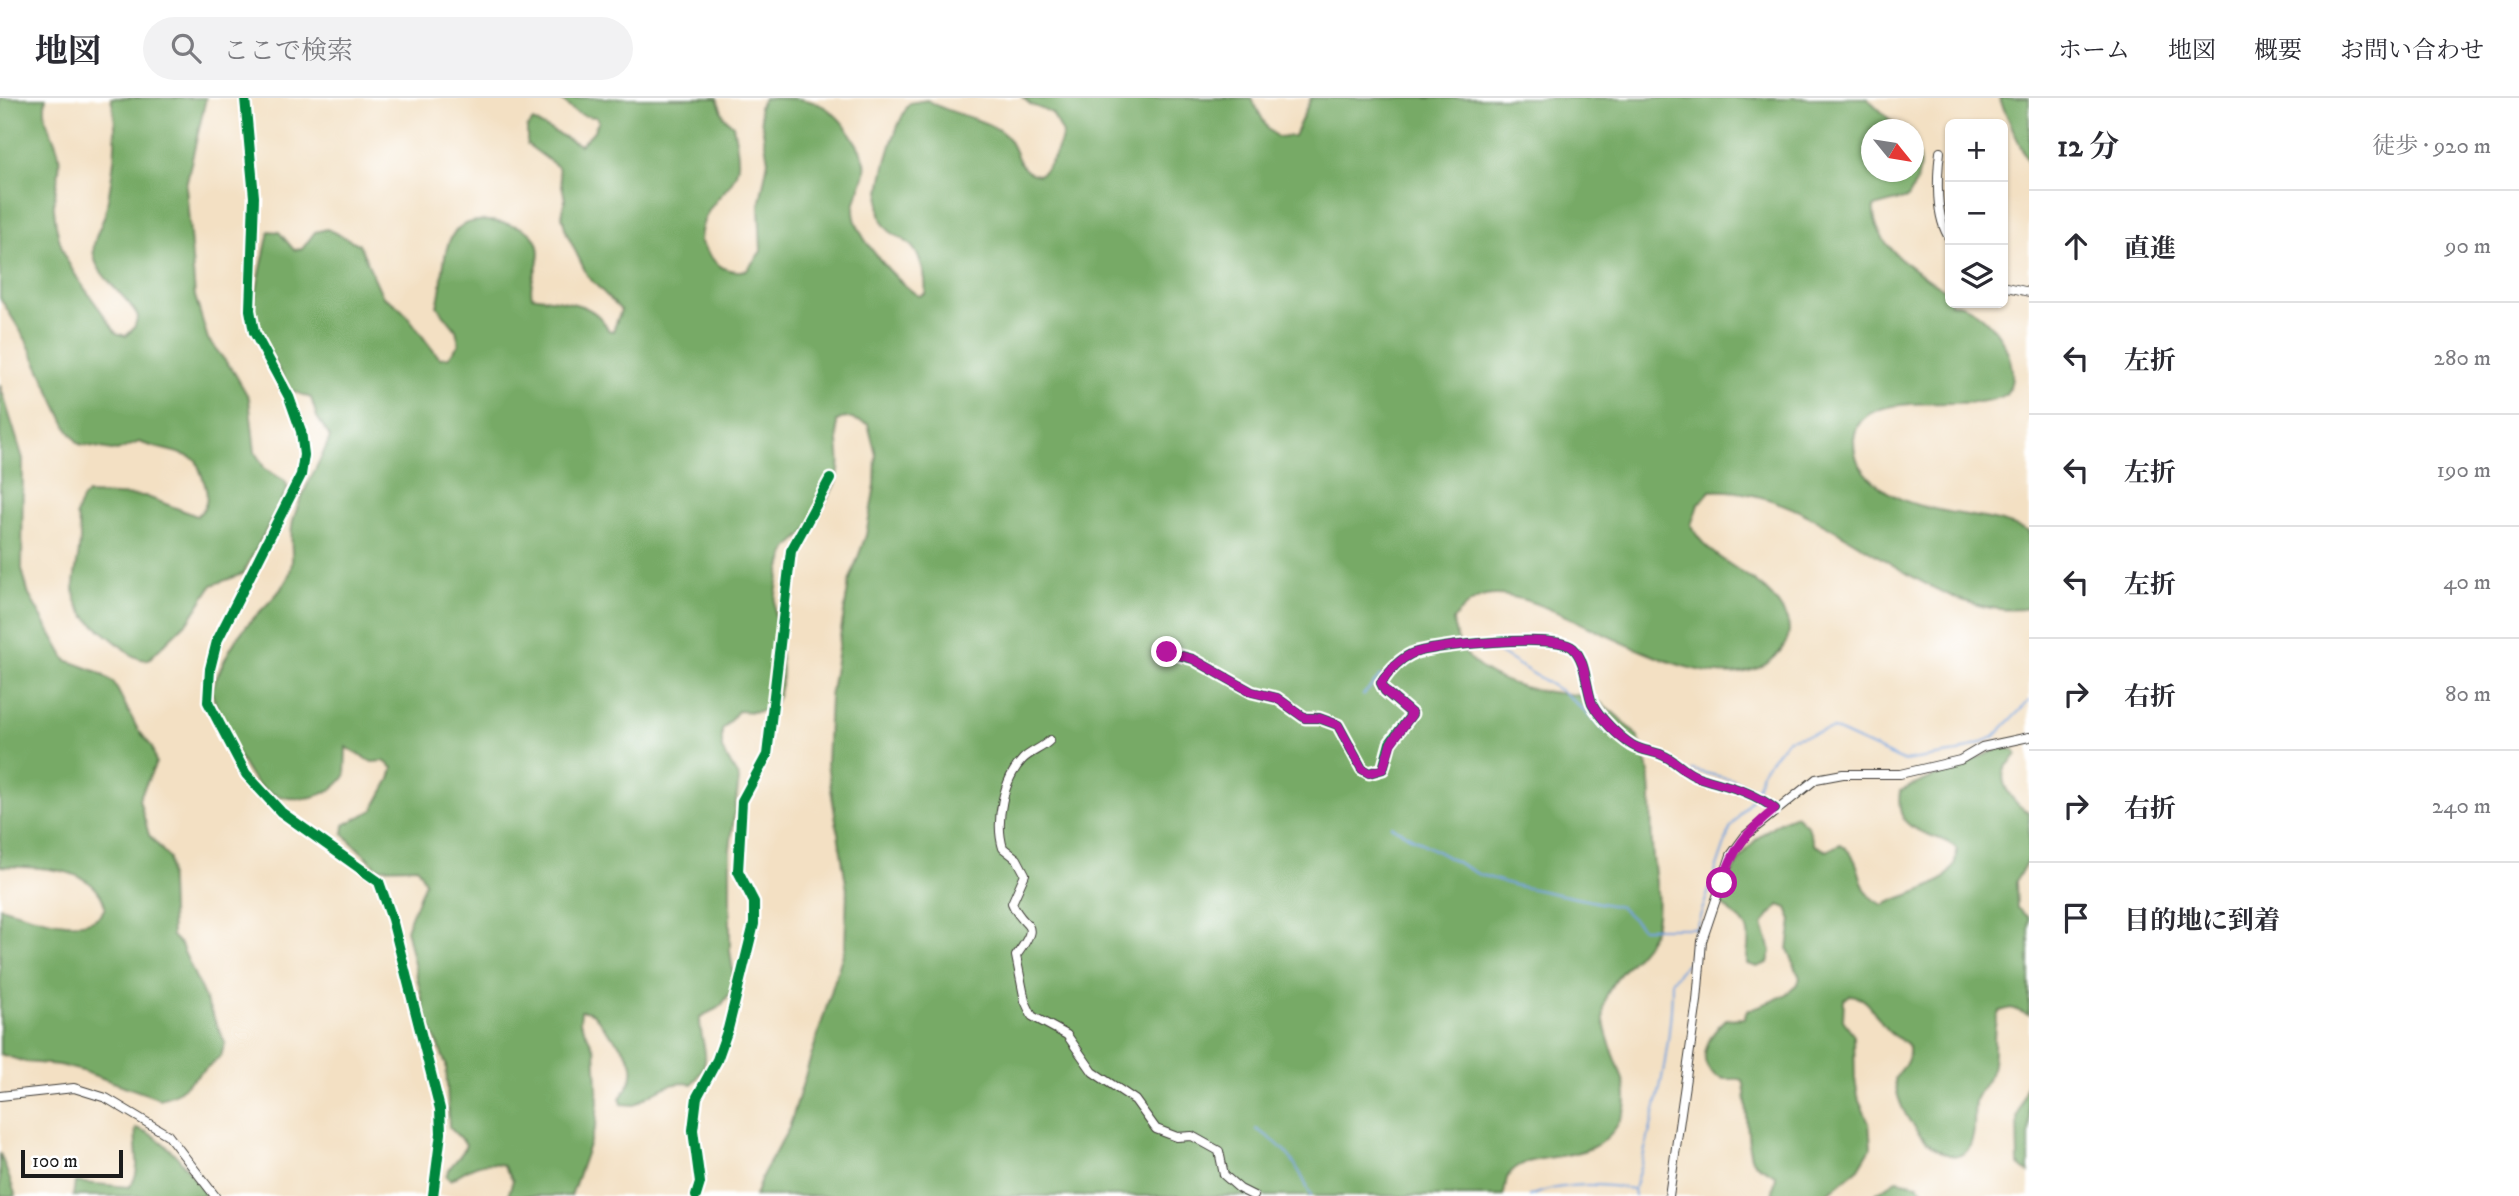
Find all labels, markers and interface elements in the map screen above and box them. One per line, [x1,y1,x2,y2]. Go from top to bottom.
search box [143,17,633,80]
icon: search [167,29,205,67]
text: 地図 [35,32,101,73]
text: ここで検索 [223,35,353,68]
text: ホーム [2058,36,2130,66]
text: 地図 [2168,36,2216,66]
text: 概要 [2254,36,2302,66]
text: お問い合わせ [2340,36,2484,66]
north arrow [1861,119,1924,182]
map controls [1945,119,2008,308]
button: + [1945,119,2008,182]
text: 12 分 [2057,129,2119,166]
text: 徒歩 · 920 m [2372,132,2491,161]
button: − [1945,182,2008,245]
icon: ahead [2057,227,2095,265]
text: 90 m [2445,232,2491,261]
text: 直進 [2124,233,2176,266]
button: layers [1945,245,2008,308]
icon: left [2057,339,2095,377]
text: 280 m [2434,344,2491,373]
text: 左折 [2124,345,2176,378]
icon: left [2057,451,2095,489]
text: 190 m [2437,456,2491,485]
text: 左折 [2124,457,2176,490]
icon: left [2057,563,2095,601]
text: 40 m [2443,568,2491,597]
text: 左折 [2124,569,2176,602]
route end [1151,636,1182,667]
icon: right [2057,675,2095,713]
text: 80 m [2445,680,2491,709]
text: 右折 [2124,681,2176,714]
icon: right [2057,787,2095,825]
text: 240 m [2432,792,2491,821]
text: 右折 [2124,793,2176,826]
route start [1706,867,1737,898]
icon: arrive [2057,899,2095,937]
text: 目的地に到着 [2124,905,2280,938]
scale bar [21,1147,122,1179]
text: 100 m [32,1150,78,1173]

